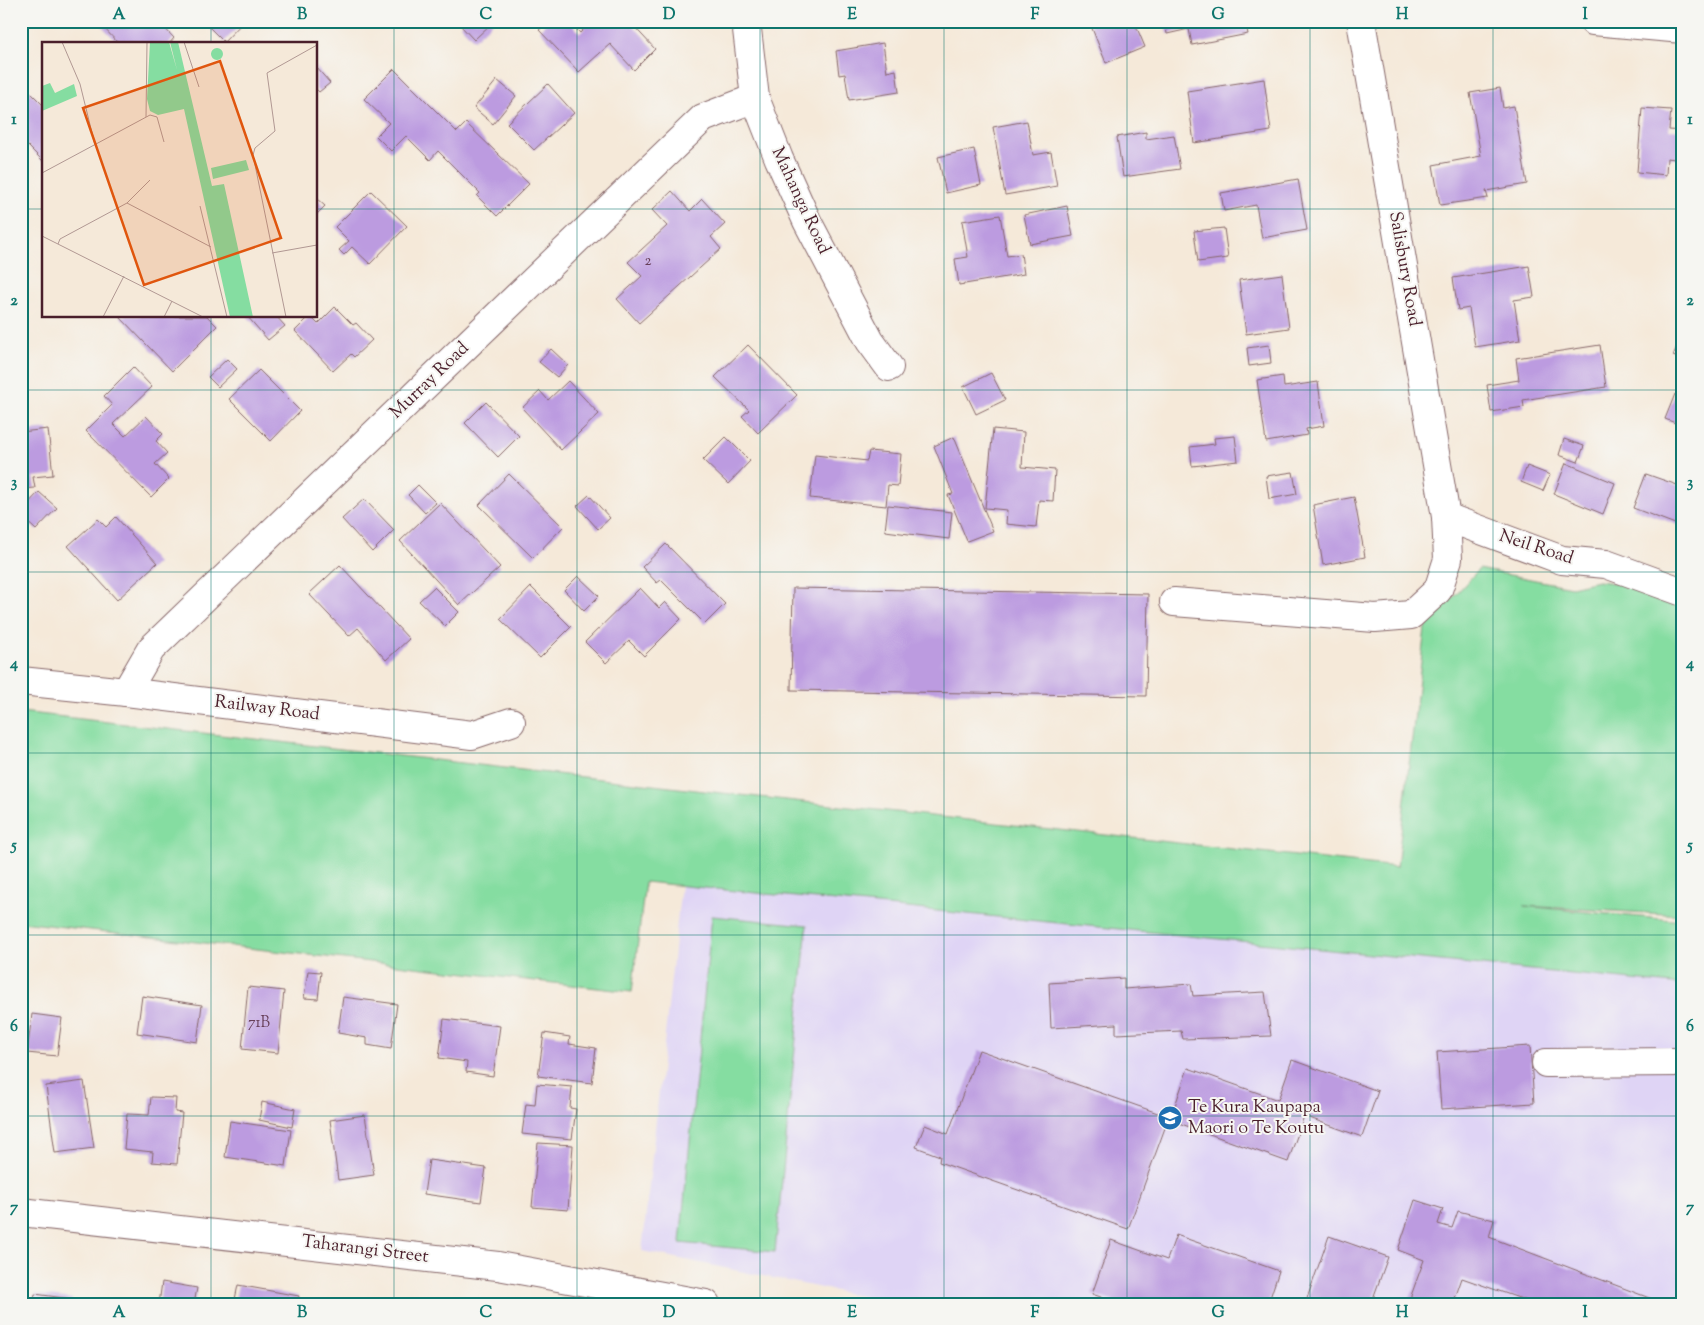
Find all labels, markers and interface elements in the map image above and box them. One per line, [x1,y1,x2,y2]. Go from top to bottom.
text: A [113,4,126,27]
text: B [297,4,307,27]
text: C [480,4,493,27]
text: D [663,4,676,27]
text: E [847,4,857,27]
text: F [1031,4,1040,27]
text: G [1211,4,1225,27]
text: H [1396,4,1409,27]
text: I [1582,4,1588,27]
inset map [42,42,318,318]
text: 1 [11,109,17,132]
text: 1 [1687,109,1693,132]
street label: Mahanga Road [764,143,836,259]
street label: Salisbury Road [1381,209,1427,329]
house number: 2 [644,251,652,272]
text: 2 [10,290,18,313]
text: 2 [1686,290,1694,313]
street label: Murray Road [384,336,476,426]
text: 3 [11,472,18,495]
text: 3 [1687,472,1694,495]
street label: Neil Road [1495,524,1577,572]
text: 4 [9,653,18,676]
text: 4 [1685,653,1694,676]
street label: Railway Road [213,690,321,728]
text: 5 [9,835,17,858]
text: 5 [1685,835,1693,858]
house number: 71B [248,1013,271,1034]
text: 6 [10,1016,18,1039]
text: 6 [1686,1016,1694,1039]
place label: Te Kura Kaupapa Maori o Te Koutu [1188,1095,1324,1142]
school or university icon: Te Kura Kaupapa Maori o Te Koutu [1157,1105,1183,1131]
text: 7 [10,1197,19,1220]
text: 7 [1686,1197,1695,1220]
street label: Taharangi Street [300,1229,430,1271]
text: A [113,1302,126,1325]
text: B [297,1302,307,1325]
text: C [480,1302,493,1325]
text: D [663,1302,676,1325]
text: E [847,1302,857,1325]
text: F [1031,1302,1040,1325]
text: G [1211,1302,1225,1325]
text: H [1396,1302,1409,1325]
text: I [1582,1302,1588,1325]

